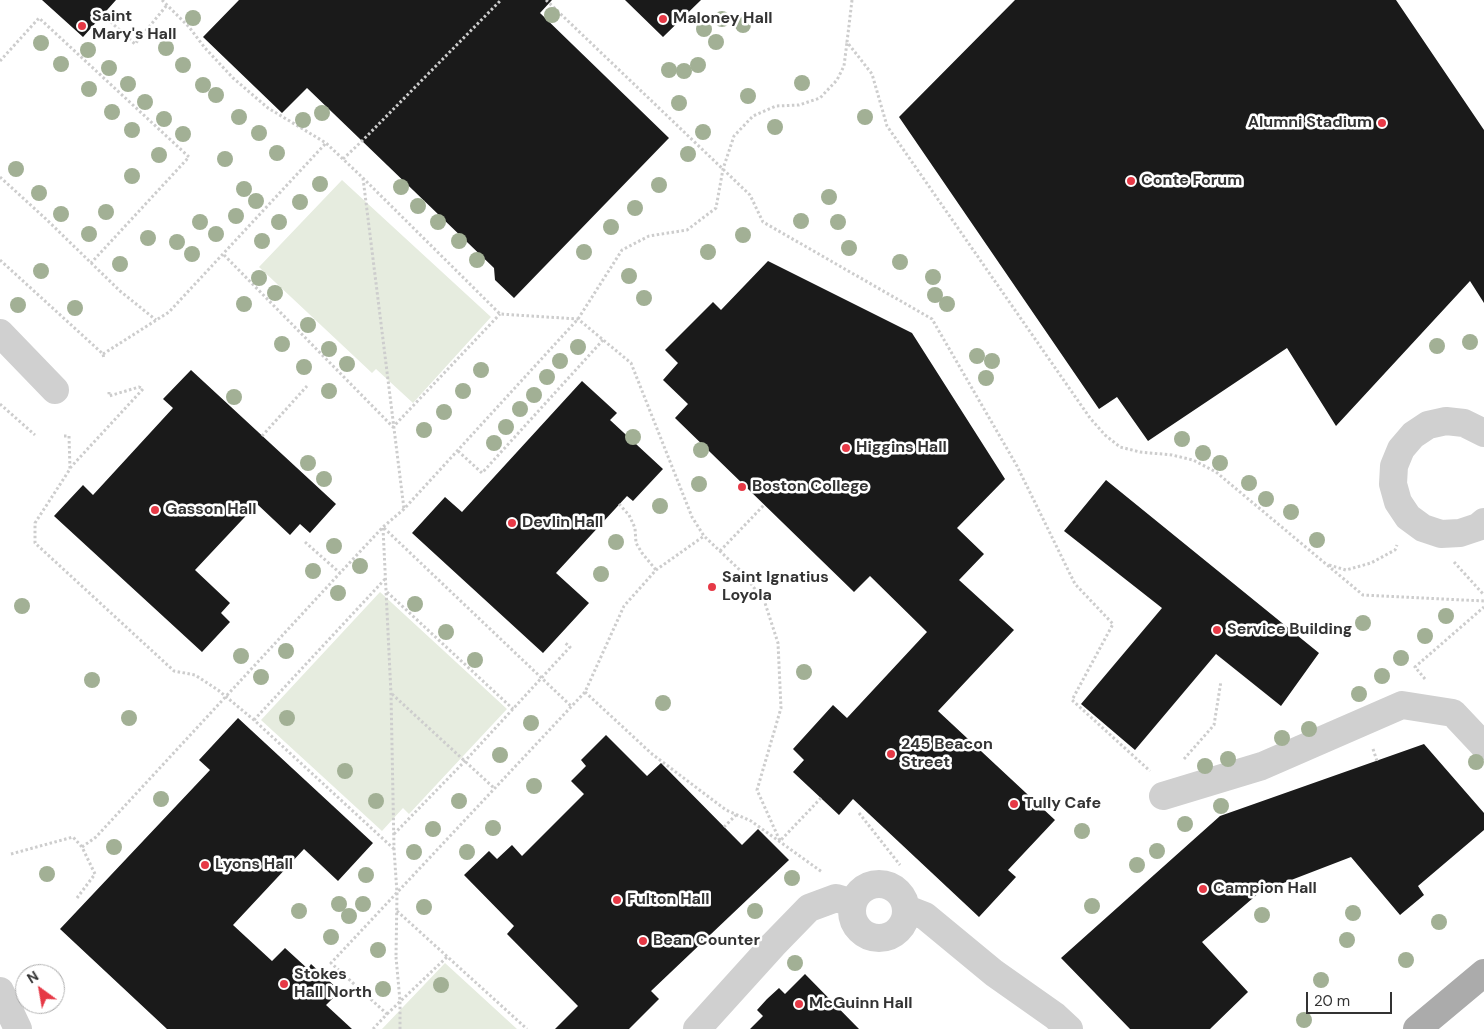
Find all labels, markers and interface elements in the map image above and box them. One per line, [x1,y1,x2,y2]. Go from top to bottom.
place label: Saint Mary's Hall [92,7,177,45]
place label: Maloney Hall [673,9,772,29]
marker: Maloney Hall [657,13,669,25]
marker: Saint Mary's Hall [76,20,88,32]
place label: Alumni Stadium [1248,113,1372,133]
marker: Alumni Stadium [1376,117,1388,129]
place label: Conte Forum [1141,171,1242,191]
marker: Conte Forum [1125,175,1137,187]
place label: Higgins Hall [856,438,947,458]
marker: Higgins Hall [840,442,852,454]
place label: Boston College [752,477,869,497]
marker: Boston College [736,481,748,493]
place label: Gasson Hall [165,500,257,520]
marker: Gasson Hall [149,504,161,516]
place label: Devlin Hall [522,513,603,533]
marker: Devlin Hall [506,517,518,529]
place label: Saint Ignatius Loyola [722,568,829,606]
marker: Saint Ignatius Loyola [706,581,718,593]
place label: Service Building [1227,620,1352,640]
marker: Service Building [1211,624,1223,636]
place label: 245 Beacon Street [901,735,993,773]
marker: 245 Beacon Street [885,748,897,760]
place label: Tully Cafe [1024,794,1101,814]
marker: Tully Cafe [1008,798,1020,810]
place label: Lyons Hall [215,855,293,875]
marker: Lyons Hall [199,859,211,871]
place label: Campion Hall [1213,879,1317,899]
marker: Campion Hall [1197,883,1209,895]
place label: Fulton Hall [627,890,709,910]
marker: Fulton Hall [611,894,623,906]
place label: Bean Counter [653,931,760,951]
marker: Bean Counter [637,935,649,947]
north arrow [15,964,65,1014]
place label: Stokes Hall North [294,965,372,1003]
text: N [23,967,42,987]
marker: Stokes Hall North [278,978,290,990]
scale bar [1309,982,1395,1014]
text: 20 m [1314,991,1350,1011]
place label: McGuinn Hall [809,994,912,1014]
marker: McGuinn Hall [793,998,805,1010]

